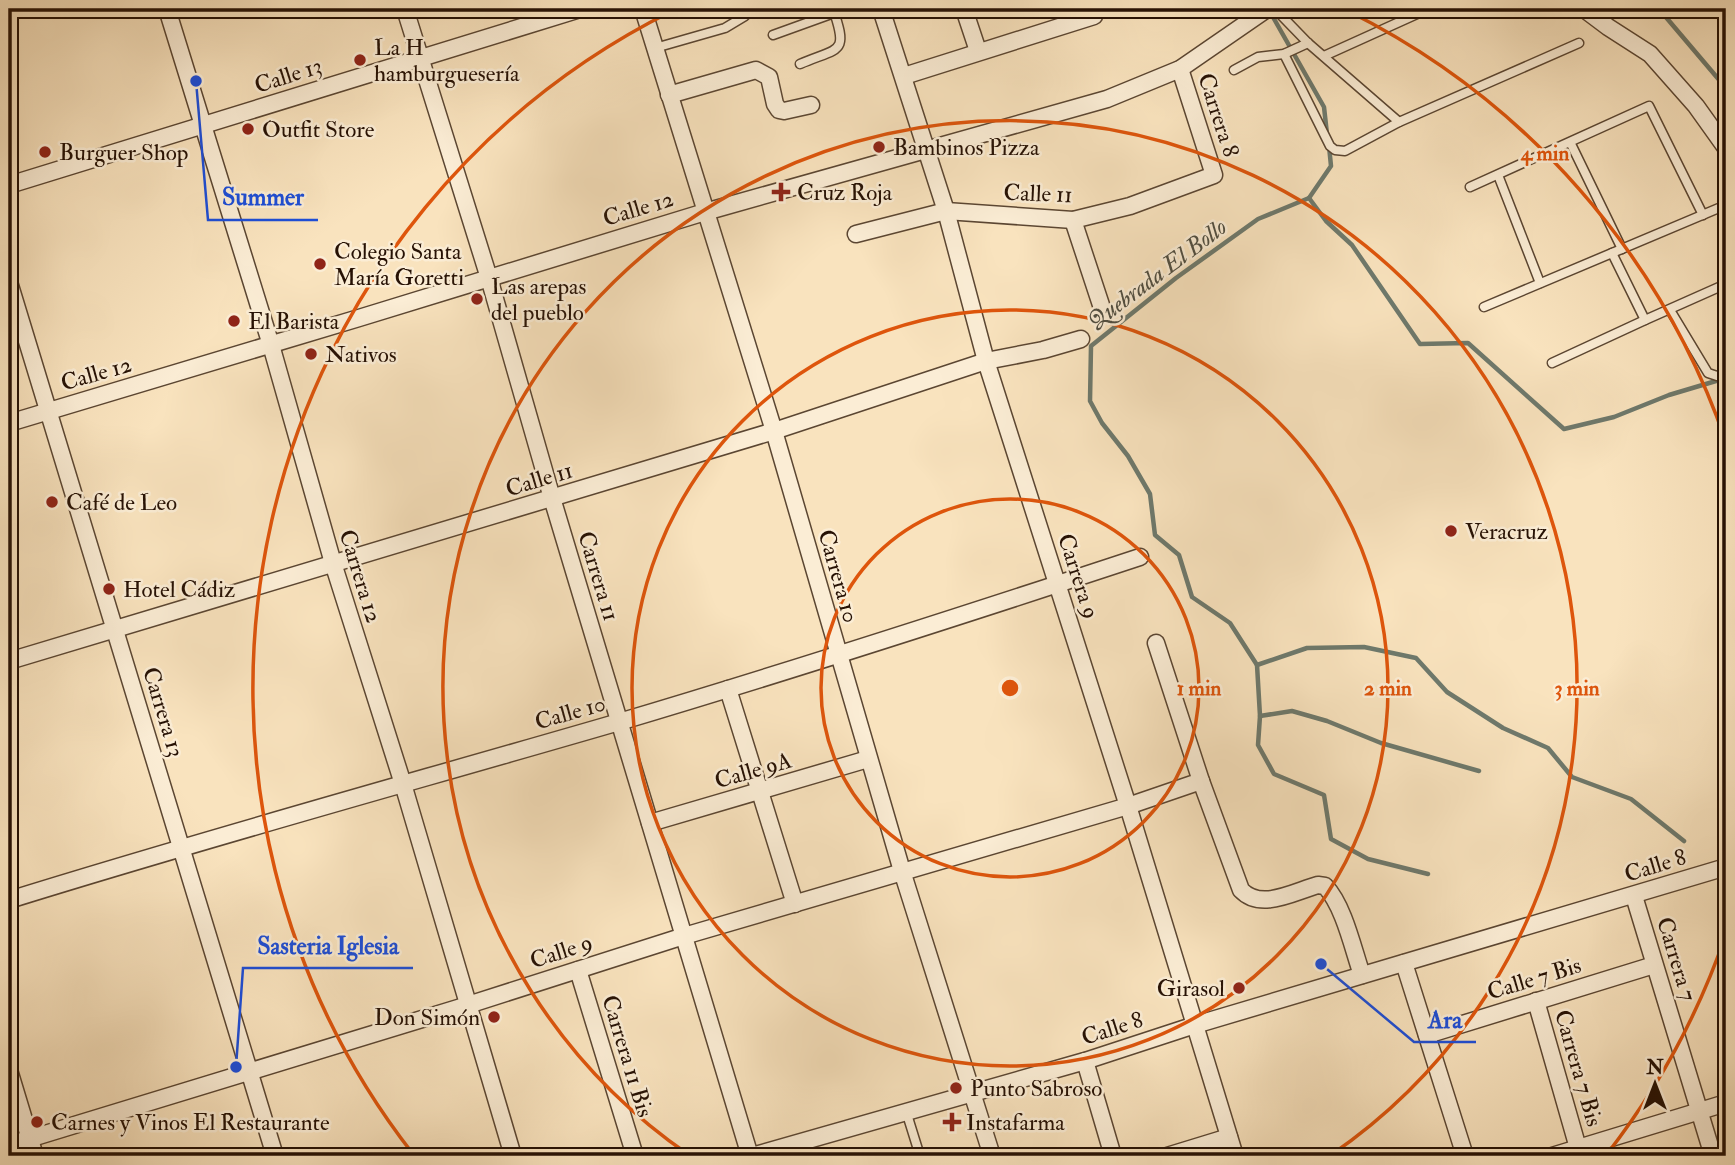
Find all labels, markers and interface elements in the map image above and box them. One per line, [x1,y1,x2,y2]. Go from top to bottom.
place label: La H hamburguesería [374,33,520,88]
street label: Calle 13 [251,51,326,100]
marker: La H hamburguesería [352,52,368,68]
street label: Carrera 8 [1191,70,1246,161]
place label: Outfit Store [262,115,375,144]
marker: Outfit Store [240,121,256,137]
place label: Bambinos Pizza [893,133,1040,162]
place label: Burguer Shop [59,138,188,168]
marker: Bambinos Pizza [871,139,887,155]
text: 4 min [1520,140,1569,167]
marker: Burguer Shop [37,144,53,160]
callout: Summer [208,175,318,220]
place label: Cruz Roja [797,178,893,207]
street label: Calle 11 [1003,178,1073,209]
text: Summer [222,182,305,213]
marker: Cruz Roja [771,182,791,202]
street label: Calle 12 [599,184,677,233]
water label: Quebrada El Bollo [1081,212,1233,337]
place label: Colegio Santa María Goretti [334,237,464,292]
marker: Colegio Santa María Goretti [312,256,328,272]
place label: Las arepas del pueblo [491,272,586,328]
marker: Las arepas del pueblo [469,291,485,307]
place label: El Barista [248,307,340,336]
marker: El Barista [226,313,242,329]
place label: Nativos [325,340,397,369]
marker: Nativos [303,346,319,362]
street label: Calle 12 [57,350,135,397]
street label: Calle 11 [502,456,576,503]
place label: Café de Leo [66,488,177,517]
marker: Café de Leo [44,494,60,510]
place label: Veracruz [1465,517,1548,546]
marker: Veracruz [1443,523,1459,539]
street label: Carrera 12 [333,526,388,626]
street label: Carrera 10 [811,526,866,626]
street label: Carrera 11 [571,528,626,624]
street label: Carrera 9 [1051,530,1106,622]
place label: Hotel Cádiz [123,575,235,604]
marker: Hotel Cádiz [101,581,117,597]
street label: Carrera 13 [136,664,191,761]
text: 1 min [1177,675,1221,702]
text: 2 min [1364,675,1412,702]
text: 3 min [1554,675,1600,702]
centre of rings [998,676,1022,700]
street label: Calle 10 [531,689,609,736]
street label: Calle 9A [711,746,795,795]
street label: Calle 8 [1621,842,1690,889]
street label: Carrera 7 [1650,914,1703,1005]
callout: Sasteria Iglesia [243,923,413,968]
street label: Calle 9 [526,928,596,975]
text: Sasteria Iglesia [257,931,400,962]
street label: Calle 7 Bis [1484,950,1585,1006]
place label: Girasol [1157,974,1225,1003]
marker: Girasol [1231,980,1247,996]
street label: Carrera 11 Bis [595,992,660,1121]
callout: Ara [1414,997,1476,1042]
place label: Don Simón [374,1003,480,1032]
street label: Calle 8 [1078,1005,1147,1052]
text: Ara [1427,1005,1463,1036]
street label: Carrera 7 Bis [1548,1006,1609,1130]
marker: Don Simón [486,1009,502,1025]
north arrow [1620,1050,1690,1120]
text: N [1645,1056,1664,1080]
place label: Punto Sabroso [970,1074,1102,1103]
marker: Punto Sabroso [948,1080,964,1096]
place label: Carnes y Vinos El Restaurante [51,1108,330,1137]
place label: Instafarma [966,1108,1065,1137]
marker: Carnes y Vinos El Restaurante [29,1114,45,1130]
marker: Instafarma [944,1114,960,1130]

